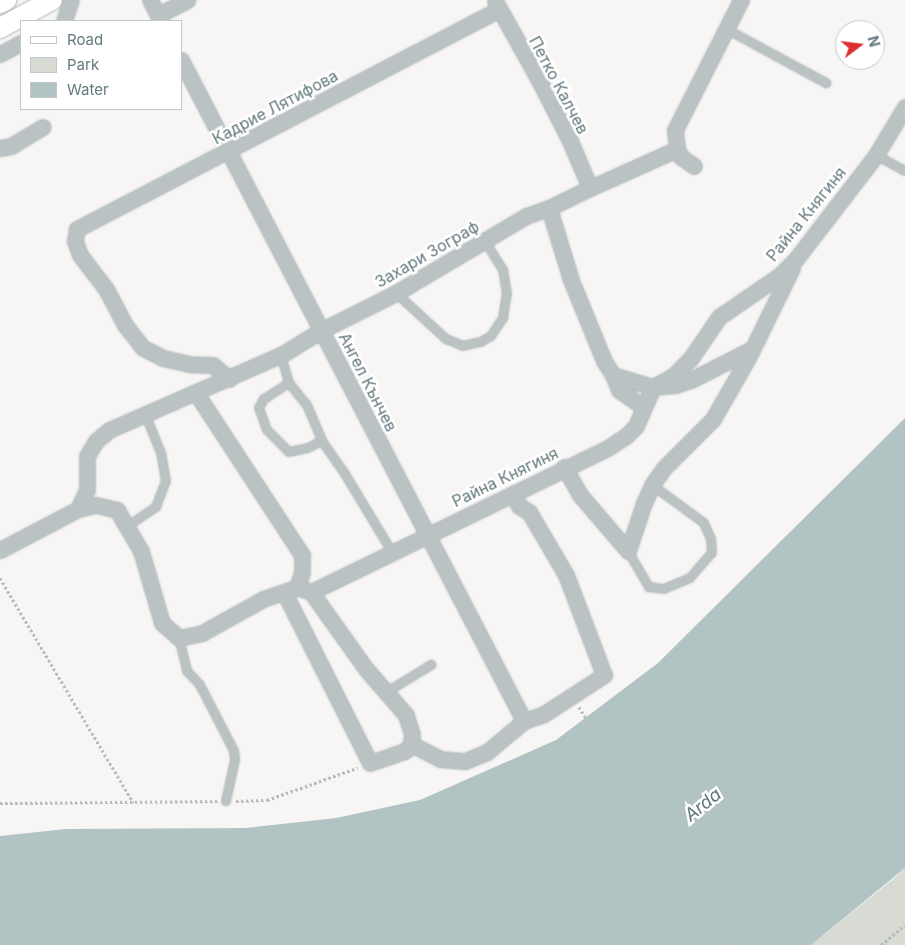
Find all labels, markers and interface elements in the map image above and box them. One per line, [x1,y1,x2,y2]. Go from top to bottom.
legend [20,20,182,110]
north arrow [835,20,885,70]
text: Road [67,30,103,49]
street label: Петко Калчев [525,33,593,137]
text: N [864,34,884,49]
text: Park [67,55,99,74]
street label: Кадрие Лятифова [209,66,341,148]
text: Water [67,80,109,99]
street label: Райна Княгиня [762,163,850,265]
street label: Захари Зограф [372,216,482,292]
street label: Ангел Кънчев [335,329,401,435]
street label: Райна Княгиня [449,443,561,511]
water label: Arda [680,784,726,826]

